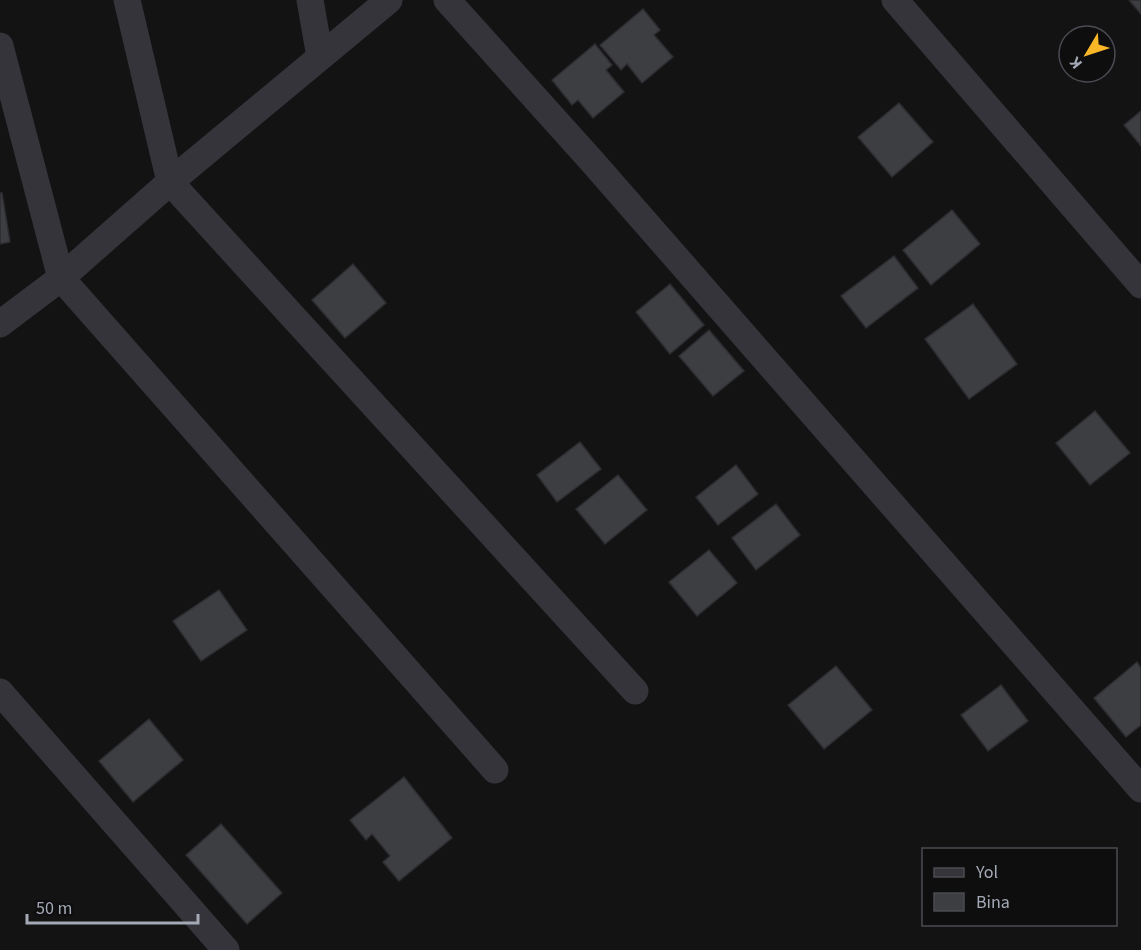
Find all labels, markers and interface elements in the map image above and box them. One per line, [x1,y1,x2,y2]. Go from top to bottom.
north arrow [1057,24,1117,84]
text: K [1064,52,1088,74]
legend [922,848,1117,926]
text: Yol [975,860,998,885]
scale bar [27,887,198,925]
text: Bina [976,890,1010,915]
text: 50 m [36,896,72,921]

